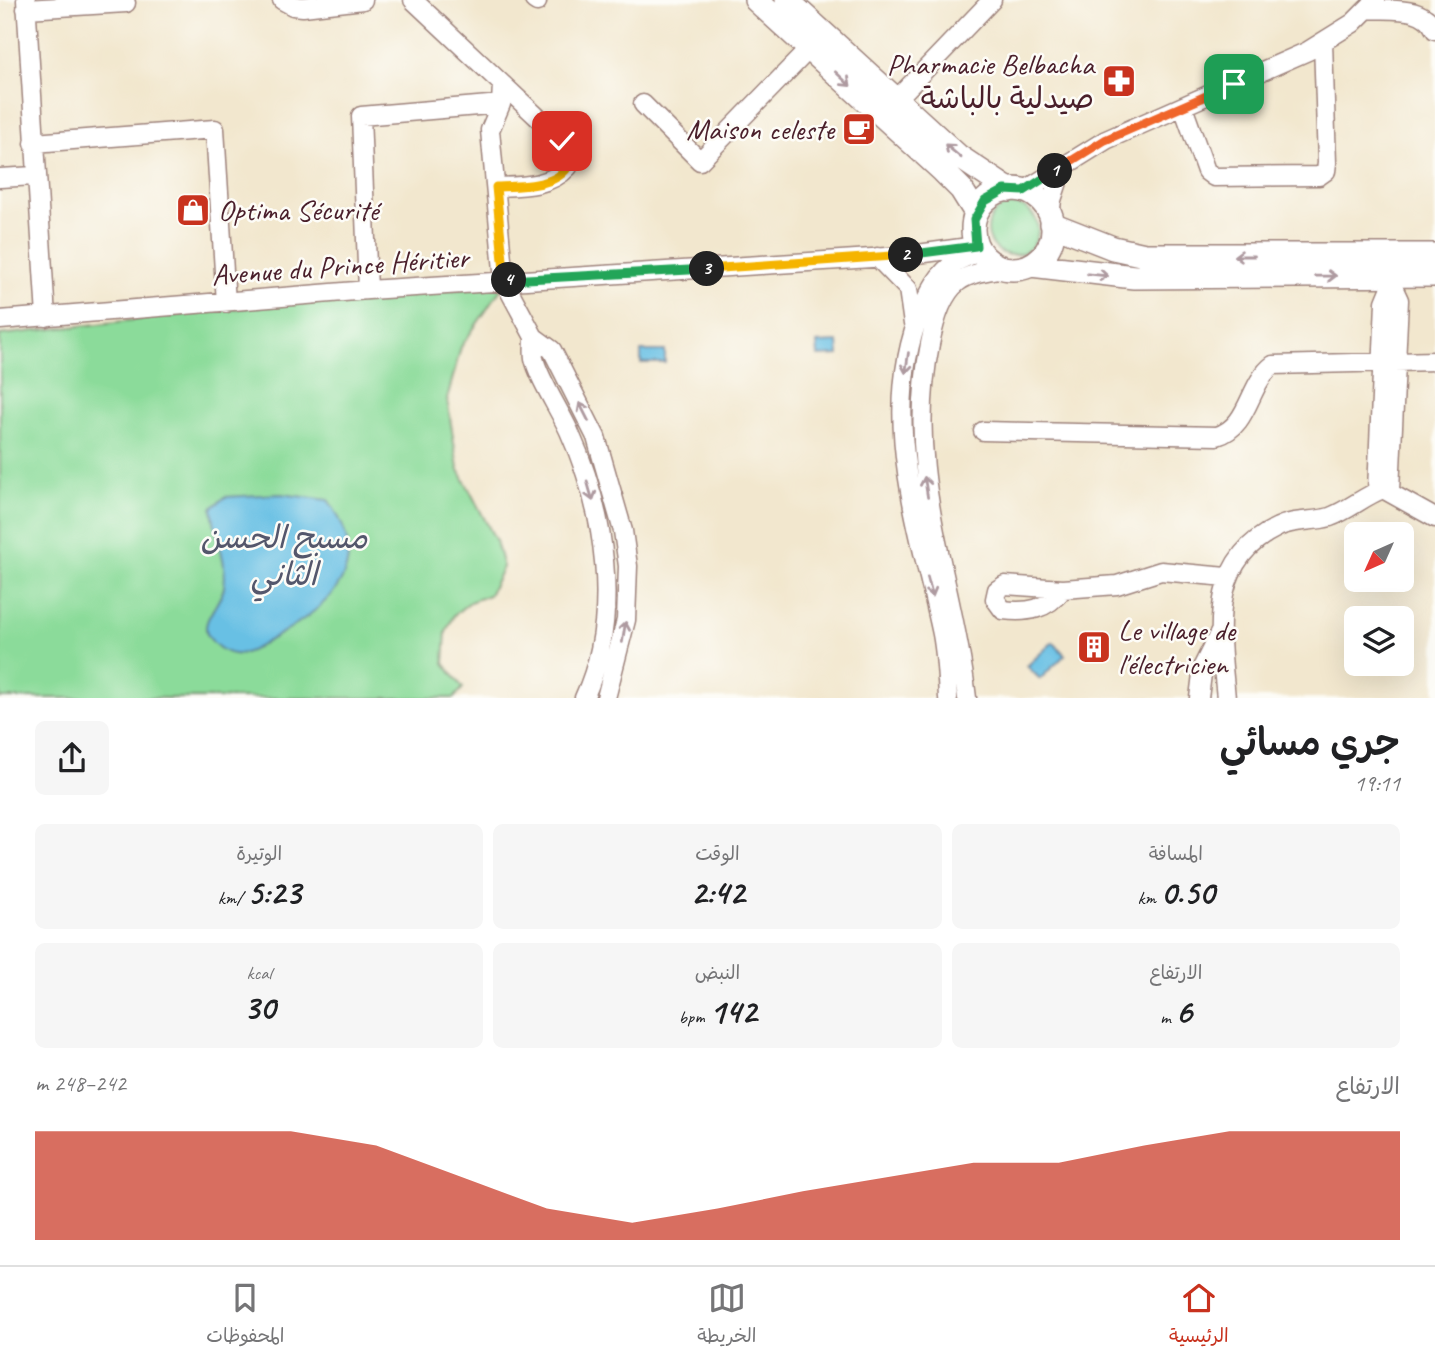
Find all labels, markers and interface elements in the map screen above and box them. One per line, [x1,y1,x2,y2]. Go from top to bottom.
place label: Pharmacie Belbacha صيدلية بالباشة [887,45,1096,117]
pin [1204,54,1264,114]
pharmacy icon: Pharmacie Belbacha صيدلية بالباشة [1100,62,1138,100]
icon: arrive [1215,65,1253,103]
one-way arrow [834,71,851,88]
place label: Maison celeste [686,110,836,148]
cafe icon: Maison celeste [840,110,878,148]
pin [532,111,592,171]
icon: check [543,122,581,160]
one-way arrow [944,144,962,160]
pin: 1 [1038,154,1072,188]
text: 1 [1050,158,1059,182]
shop icon: Optima Sécurité [174,191,212,229]
place label: Optima Sécurité [218,191,383,229]
street label: Avenue du Prince Héritier [210,238,472,294]
pin: 2 [888,238,923,272]
text: 2 [901,242,910,266]
one-way arrow [1233,249,1256,262]
pin: 3 [690,252,724,286]
text: 3 [702,256,711,280]
pin: 4 [491,262,526,298]
text: 4 [504,267,513,291]
one-way arrow [1086,268,1109,281]
one-way arrow [1314,270,1337,283]
one-way arrow [900,351,913,373]
one-way arrow [576,403,590,423]
one-way arrow [919,476,932,499]
one-way arrow [584,480,597,502]
water label: مسبح الحسن الثاني [200,517,368,602]
north arrow [1344,522,1414,592]
map controls [1344,522,1414,676]
one-way arrow [924,575,937,598]
button: layers [1344,606,1414,676]
place label: Le village de l'électricien [1118,611,1237,683]
one-way arrow [618,621,631,644]
building icon: Le village de l'électricien [1075,628,1113,666]
text: جري مسائي [1220,719,1400,766]
button: share [35,721,109,795]
text: 19:11 [1354,769,1400,798]
text: الوتيرة [236,842,282,866]
text: الوقت [695,842,740,866]
text: المسافة [1149,842,1203,866]
text: 5:23 [247,870,301,915]
text: 2:42 [690,870,745,915]
text: 0.50 [1161,870,1214,915]
text: /km [218,886,247,910]
text: km [1137,886,1161,910]
text: kcal [247,961,272,985]
text: النبض [695,961,740,985]
text: الارتفاع [1149,961,1202,985]
text: 30 [243,985,275,1030]
text: 142 [709,989,756,1034]
text: 6 [1175,989,1192,1034]
text: bpm [679,1005,709,1029]
text: m [1160,1005,1175,1029]
text: 242–248 m [35,1069,126,1098]
text: الارتفاع [1336,1072,1400,1101]
tab: المحفوظات [206,1279,285,1352]
tab: الخريطة [697,1279,756,1352]
tab: الرئيسية [1169,1279,1229,1352]

